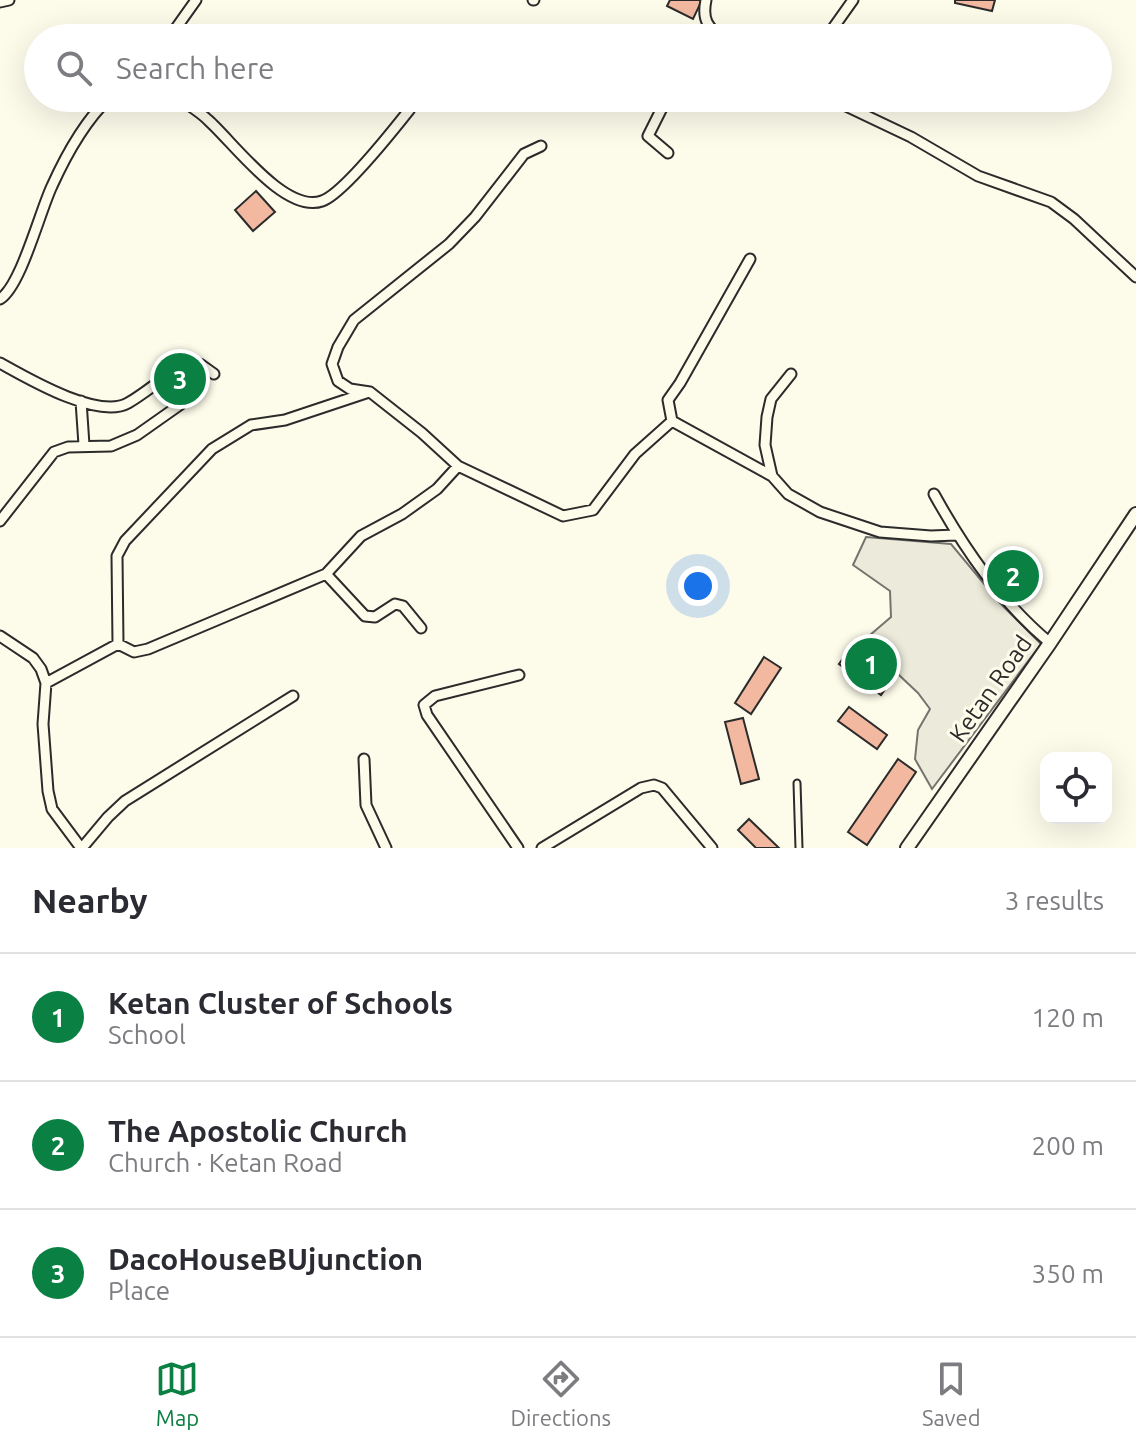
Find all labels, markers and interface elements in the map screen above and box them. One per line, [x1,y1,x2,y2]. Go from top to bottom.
search box [24,24,1112,112]
icon: search [52,46,96,90]
text: Search here [116,51,275,85]
pin: 3 [154,349,206,409]
pin: 2 [987,546,1039,606]
your location [678,566,718,606]
street label: Ketan Road [944,630,1037,747]
pin: 1 [845,634,897,694]
map controls [1040,752,1112,824]
button: locate [1040,752,1112,824]
text: Nearby [32,881,147,919]
text: 3 results [1005,886,1104,915]
text: Ketan Cluster of Schools [108,986,453,1020]
text: 1 [51,1003,65,1032]
text: 120 m [1032,1003,1104,1032]
text: School [108,1020,186,1049]
text: The Apostolic Church [108,1114,408,1148]
text: 2 [51,1131,65,1160]
text: 200 m [1032,1131,1104,1160]
text: Church · Ketan Road [108,1148,343,1177]
text: DacoHouseBUjunction [108,1242,423,1276]
text: 3 [51,1259,65,1288]
text: 350 m [1032,1259,1104,1288]
text: Place [108,1276,170,1305]
tab: Map [155,1357,199,1430]
tab: Directions [510,1357,611,1430]
tab: Saved [922,1357,981,1430]

